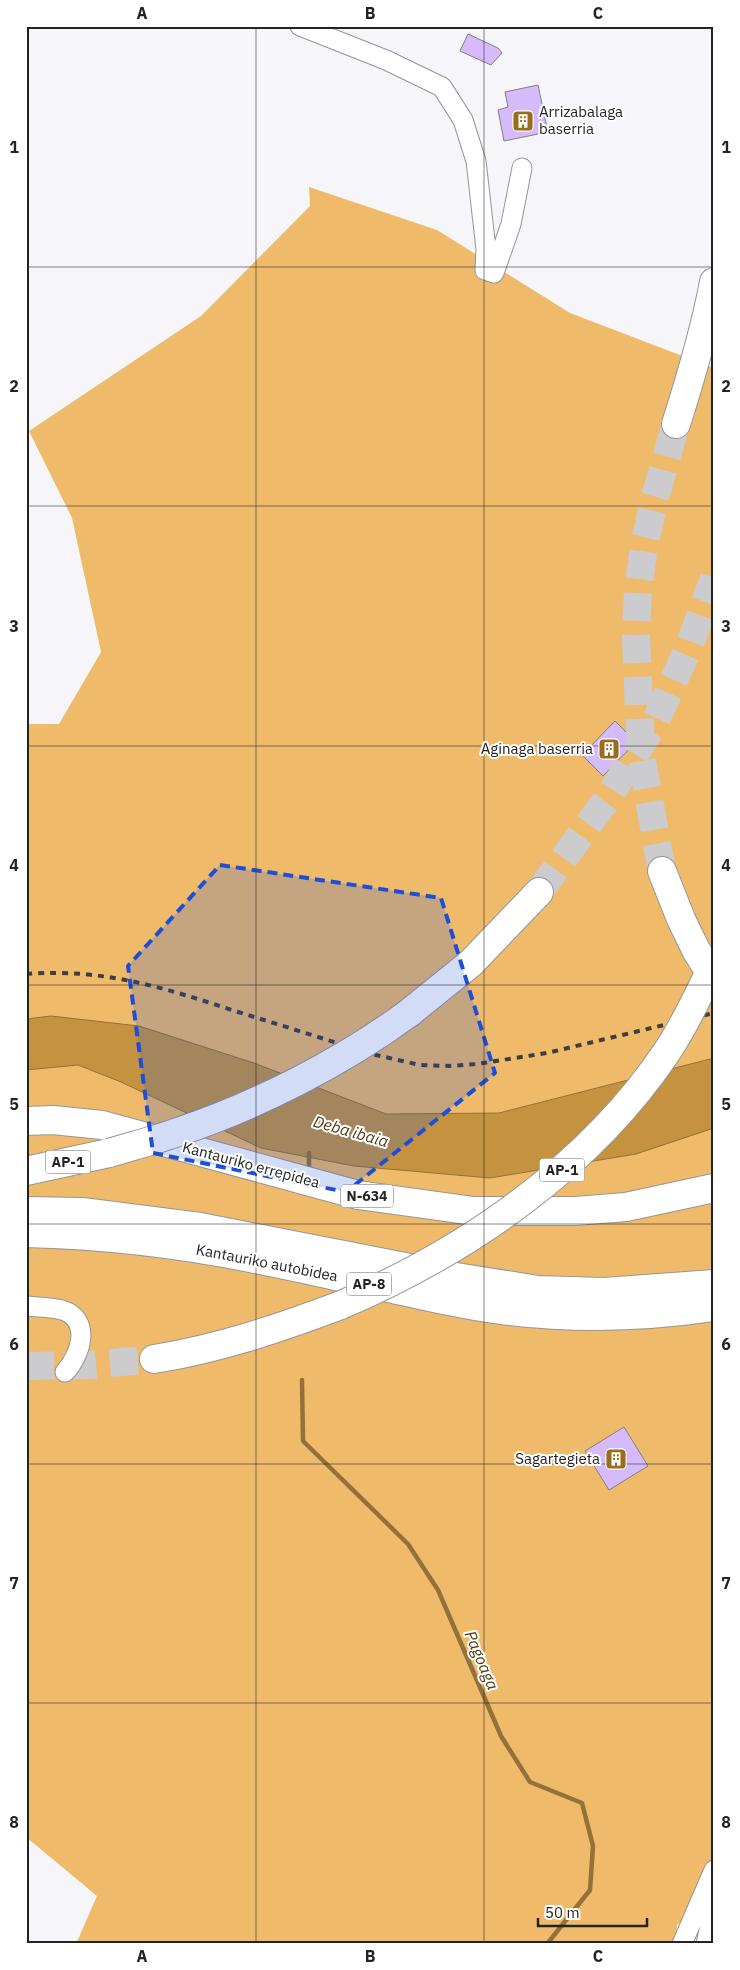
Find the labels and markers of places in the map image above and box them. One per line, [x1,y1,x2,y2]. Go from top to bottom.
place label: Arrizabalaga baserria [539,102,623,138]
building icon: Arrizabalaga baserria [511,109,535,133]
building icon: Aginaga baserria [597,737,621,761]
place label: Aginaga baserria [481,739,593,758]
building icon: Sagartegieta [604,1447,628,1471]
place label: Sagartegieta [515,1449,600,1468]

